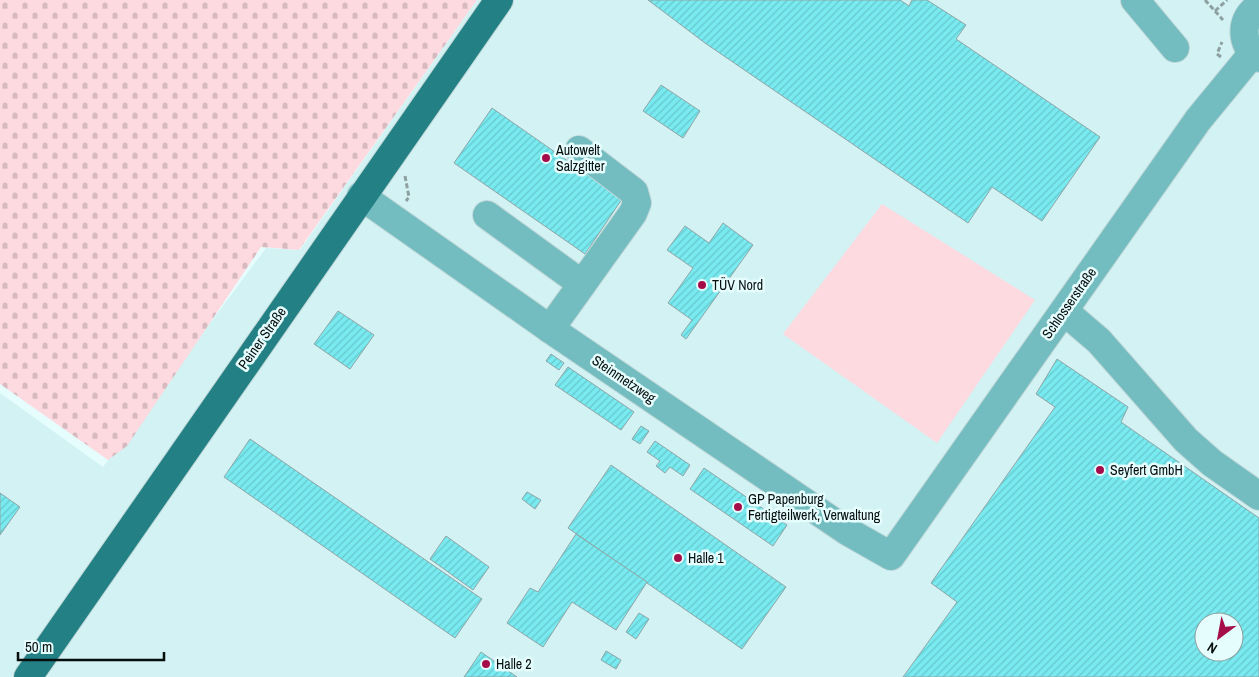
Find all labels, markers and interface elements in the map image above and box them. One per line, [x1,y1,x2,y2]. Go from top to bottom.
place label: Autowelt Salzgitter [555,141,605,175]
marker: Autowelt Salzgitter [540,152,552,164]
street label: Schlosserstraße [1038,264,1100,342]
place label: TÜV Nord [712,276,763,294]
marker: TÜV Nord [696,279,708,291]
street label: Peiner Straße [234,304,290,372]
street label: Steinmetzweg [589,351,660,407]
place label: Seyfert GmbH [1110,461,1183,479]
marker: Seyfert GmbH [1094,464,1106,476]
place label: GP Papenburg Fertigteilwerk, Verwaltung [748,490,881,524]
marker: GP Papenburg Fertigteilwerk, Verwaltung [732,501,744,513]
place label: Halle 1 [688,549,724,567]
marker: Halle 1 [672,552,684,564]
north arrow [1194,612,1244,662]
scale bar [18,630,164,662]
text: 50 m [25,636,52,657]
text: N [1204,638,1220,658]
place label: Halle 2 [496,655,532,673]
marker: Halle 2 [480,658,492,670]

